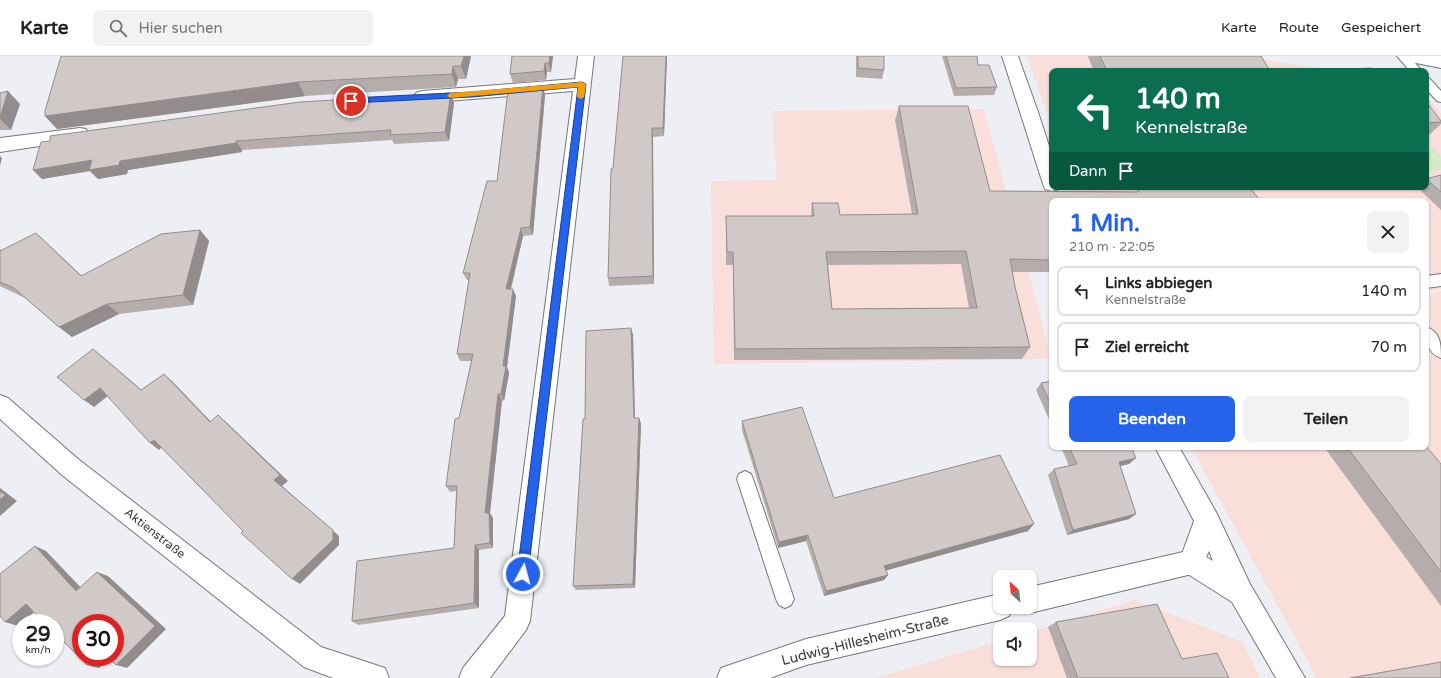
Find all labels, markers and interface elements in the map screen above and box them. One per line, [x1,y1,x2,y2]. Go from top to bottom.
search box [93,10,373,46]
text: Karte [20,17,69,39]
icon: search [107,17,129,39]
text: Hier suchen [139,19,223,37]
text: Karte [1221,19,1257,36]
text: Route [1279,19,1319,36]
text: Gespeichert [1341,19,1421,36]
text: 140 m [1135,82,1221,116]
pin [334,84,368,118]
icon: left [1069,84,1121,136]
icon: arrive [340,90,362,112]
text: Kennelstraße [1135,116,1247,138]
icon: arrive [1115,160,1137,182]
text: Dann [1069,162,1107,180]
text: 1 Min. [1069,209,1140,238]
button: close [1367,211,1409,253]
text: 210 m · 22:05 [1069,239,1155,255]
text: Links abbiegen [1105,274,1212,292]
icon: left [1071,280,1093,302]
text: 140 m [1361,282,1407,300]
text: Kennelstraße [1105,292,1186,308]
icon: arrive [1071,336,1093,358]
text: Ziel erreicht [1105,338,1189,356]
text: 70 m [1370,338,1407,356]
button: Beenden [1069,396,1235,442]
button: Teilen [1243,396,1409,442]
street label: Aktienstraße [122,505,188,561]
position arrow [502,553,544,595]
north arrow [993,570,1037,614]
map controls [993,570,1037,666]
street label: Ludwig-Hillesheim-Straße [780,611,950,669]
speed limit sign: 30 [72,614,124,666]
button: sound [993,622,1037,666]
text: 29 [25,623,51,647]
text: km/h [25,644,51,656]

